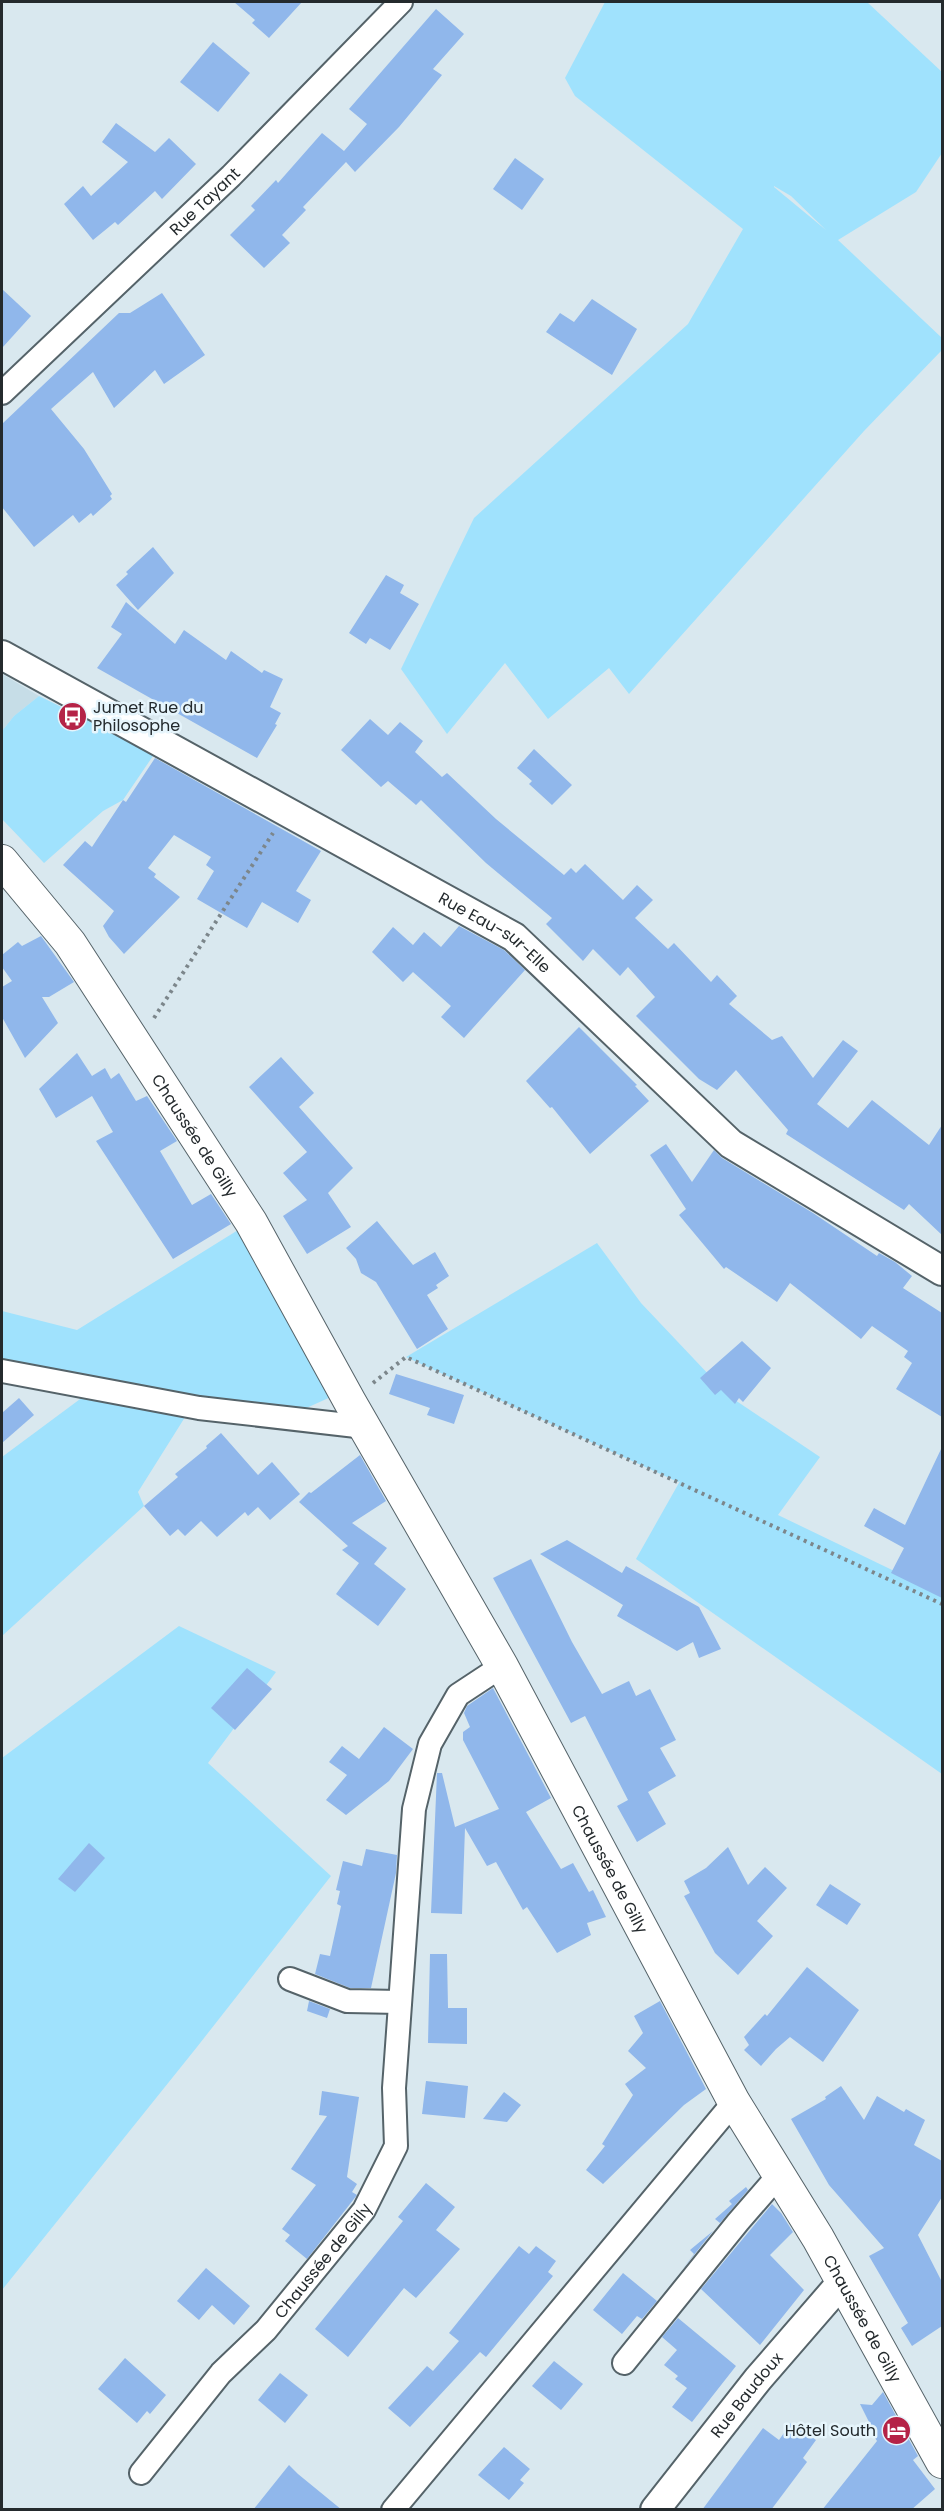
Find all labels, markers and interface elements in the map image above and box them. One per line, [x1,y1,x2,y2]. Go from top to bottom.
street label: Rue Tayant [164,162,245,240]
place label: Jumet Rue du Philosophe [93,696,203,737]
bus stop icon: Jumet Rue du Philosophe [56,700,88,732]
street label: Rue Eau-sur-Elle [435,886,556,978]
street label: Chaussée de Gilly [146,1069,243,1202]
street label: Chaussée de Gilly [566,1800,654,1937]
street label: Chaussée de Gilly [269,2199,377,2323]
street label: Chaussée de Gilly [818,2251,907,2387]
street label: Rue Baudoux [705,2347,788,2442]
hotel icon: Hôtel South [881,2414,913,2446]
place label: Hôtel South [785,2419,876,2442]

